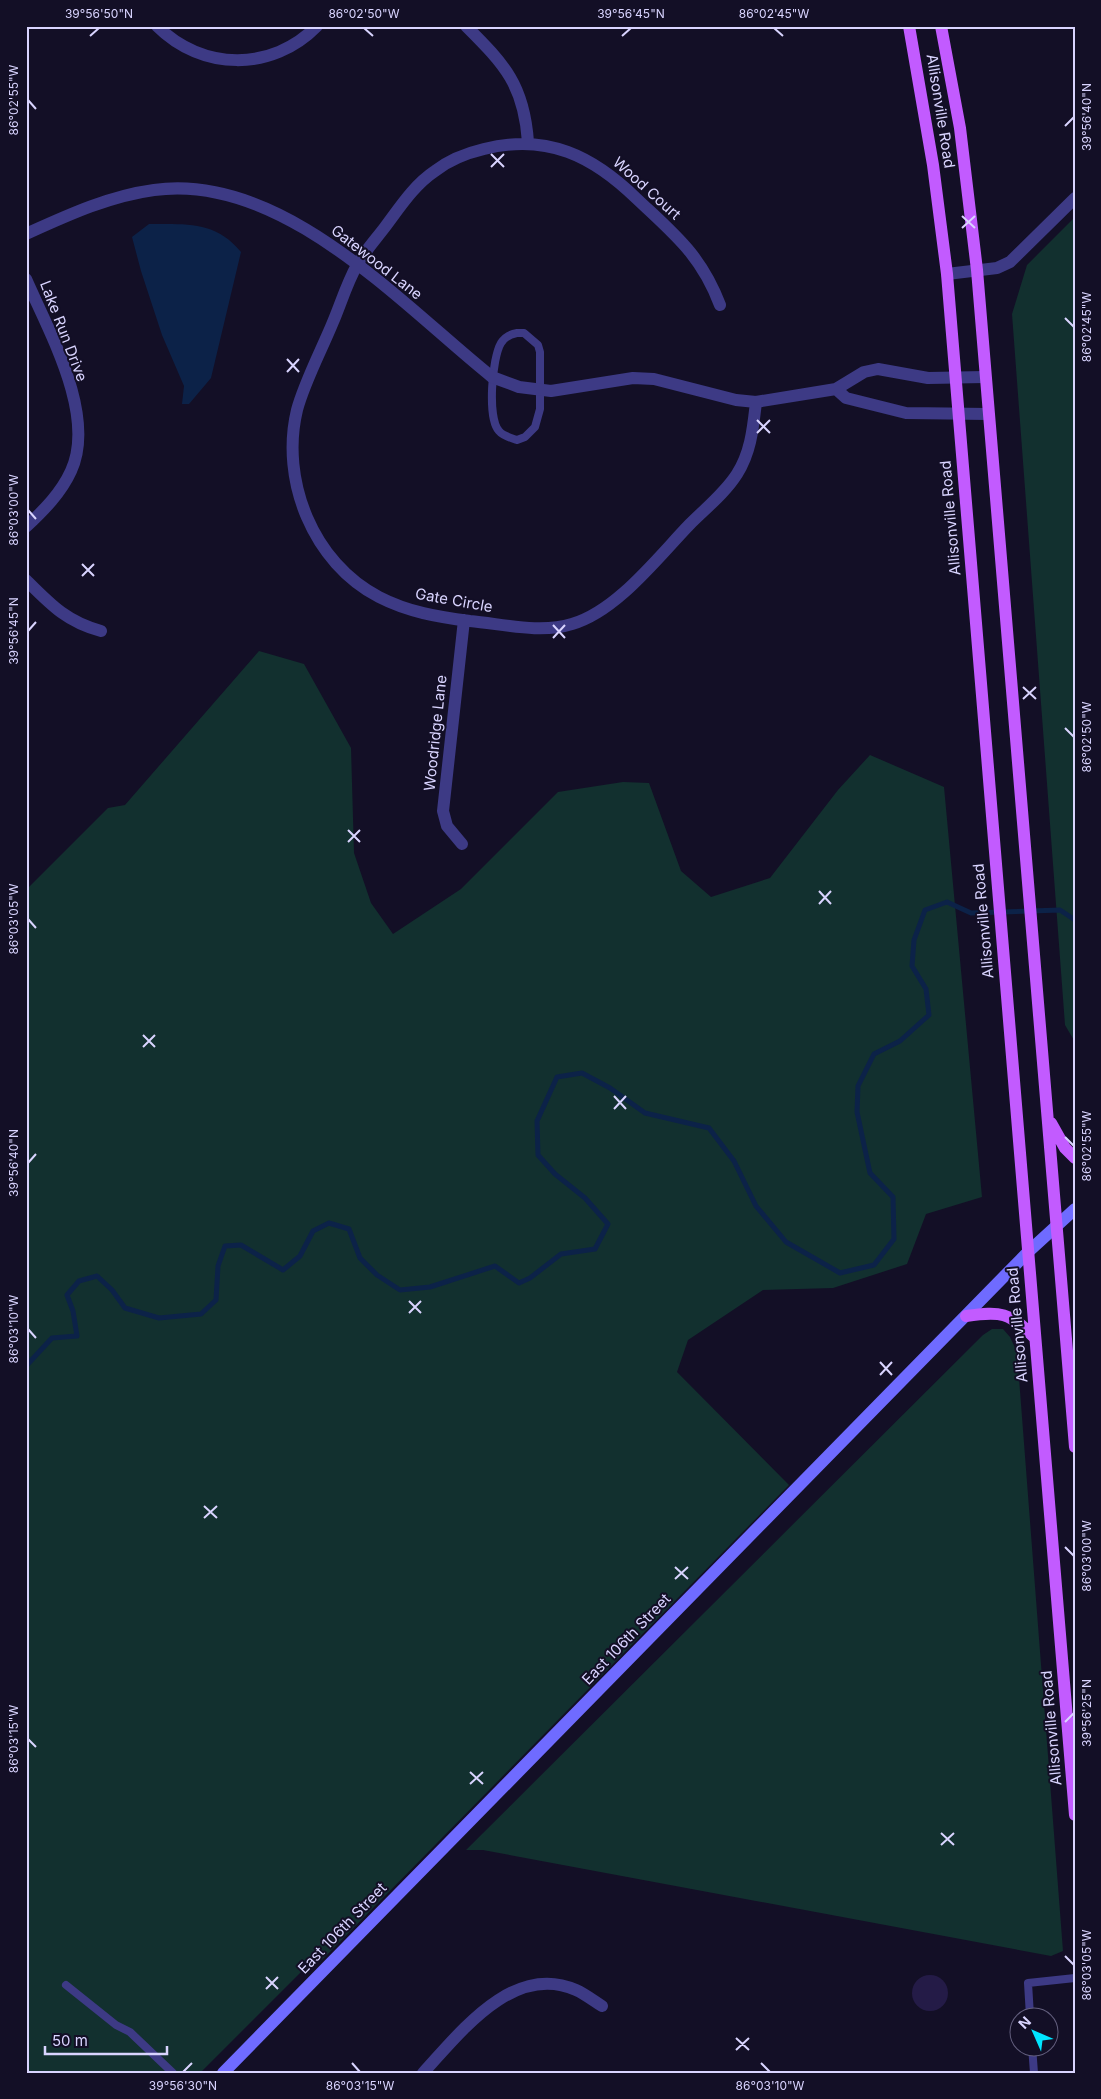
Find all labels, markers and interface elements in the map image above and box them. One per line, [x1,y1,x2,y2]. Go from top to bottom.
text: 39°56'50"N [65,6,133,21]
text: 86°02'50"W [328,6,400,21]
text: 39°56'45"N [597,6,665,21]
text: 86°02'45"W [739,6,809,21]
street label: Allisonville Road [923,53,959,169]
text: 86°02'55"W [6,64,21,135]
text: 39°56'40"N [1079,83,1094,151]
street label: Wood Court [609,152,685,224]
street label: Gatewood Lane [328,220,426,304]
street label: Lake Run Drive [36,278,92,384]
text: 86°02'45"W [1079,292,1094,362]
street label: Allisonville Road [936,460,964,576]
text: 86°03'00"W [6,474,21,546]
street label: Gate Circle [414,584,494,616]
text: 39°56'45"N [6,597,21,665]
street label: Woodridge Lane [419,674,451,792]
text: 86°02'50"W [1079,701,1094,773]
street label: Allisonville Road [969,863,997,979]
text: 86°03'05"W [6,883,21,955]
text: 86°02'55"W [1079,1110,1094,1181]
text: 39°56'40"N [6,1129,21,1197]
street label: Allisonville Road [1003,1267,1031,1383]
text: 86°03'10"W [6,1294,21,1363]
text: 86°03'00"W [1079,1520,1094,1592]
street label: East 106th Street [578,1589,674,1689]
street label: Allisonville Road [1037,1670,1065,1786]
text: 39°56'25"N [1079,1679,1094,1747]
text: 86°03'15"W [6,1705,21,1773]
street label: East 106th Street [294,1878,390,1978]
text: 86°03'05"W [1079,1929,1094,2001]
north arrow [1008,2006,1058,2056]
text: N [1015,2013,1034,2032]
scale bar [45,2024,168,2056]
text: 50 m [52,2031,88,2050]
text: 39°56'30"N [149,2078,217,2093]
text: 86°03'15"W [326,2078,394,2093]
text: 86°03'10"W [736,2078,805,2093]

